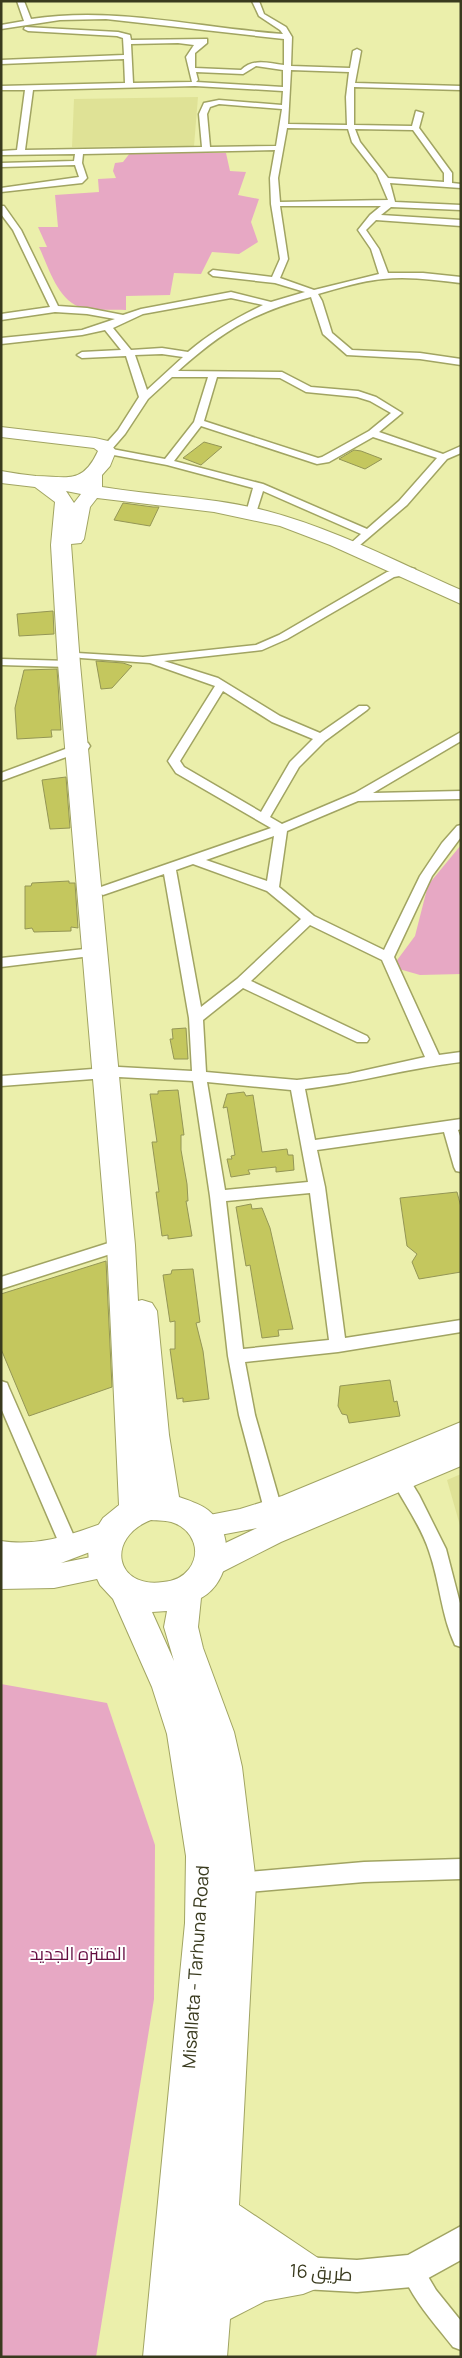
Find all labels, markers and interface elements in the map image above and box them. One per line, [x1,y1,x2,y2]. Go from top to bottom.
street label: Misallata - Tarhuna Road [176,1865,214,2069]
park label: المنتزه الجديد [30,1941,126,1965]
street label: طريق 16 [289,2258,353,2287]

